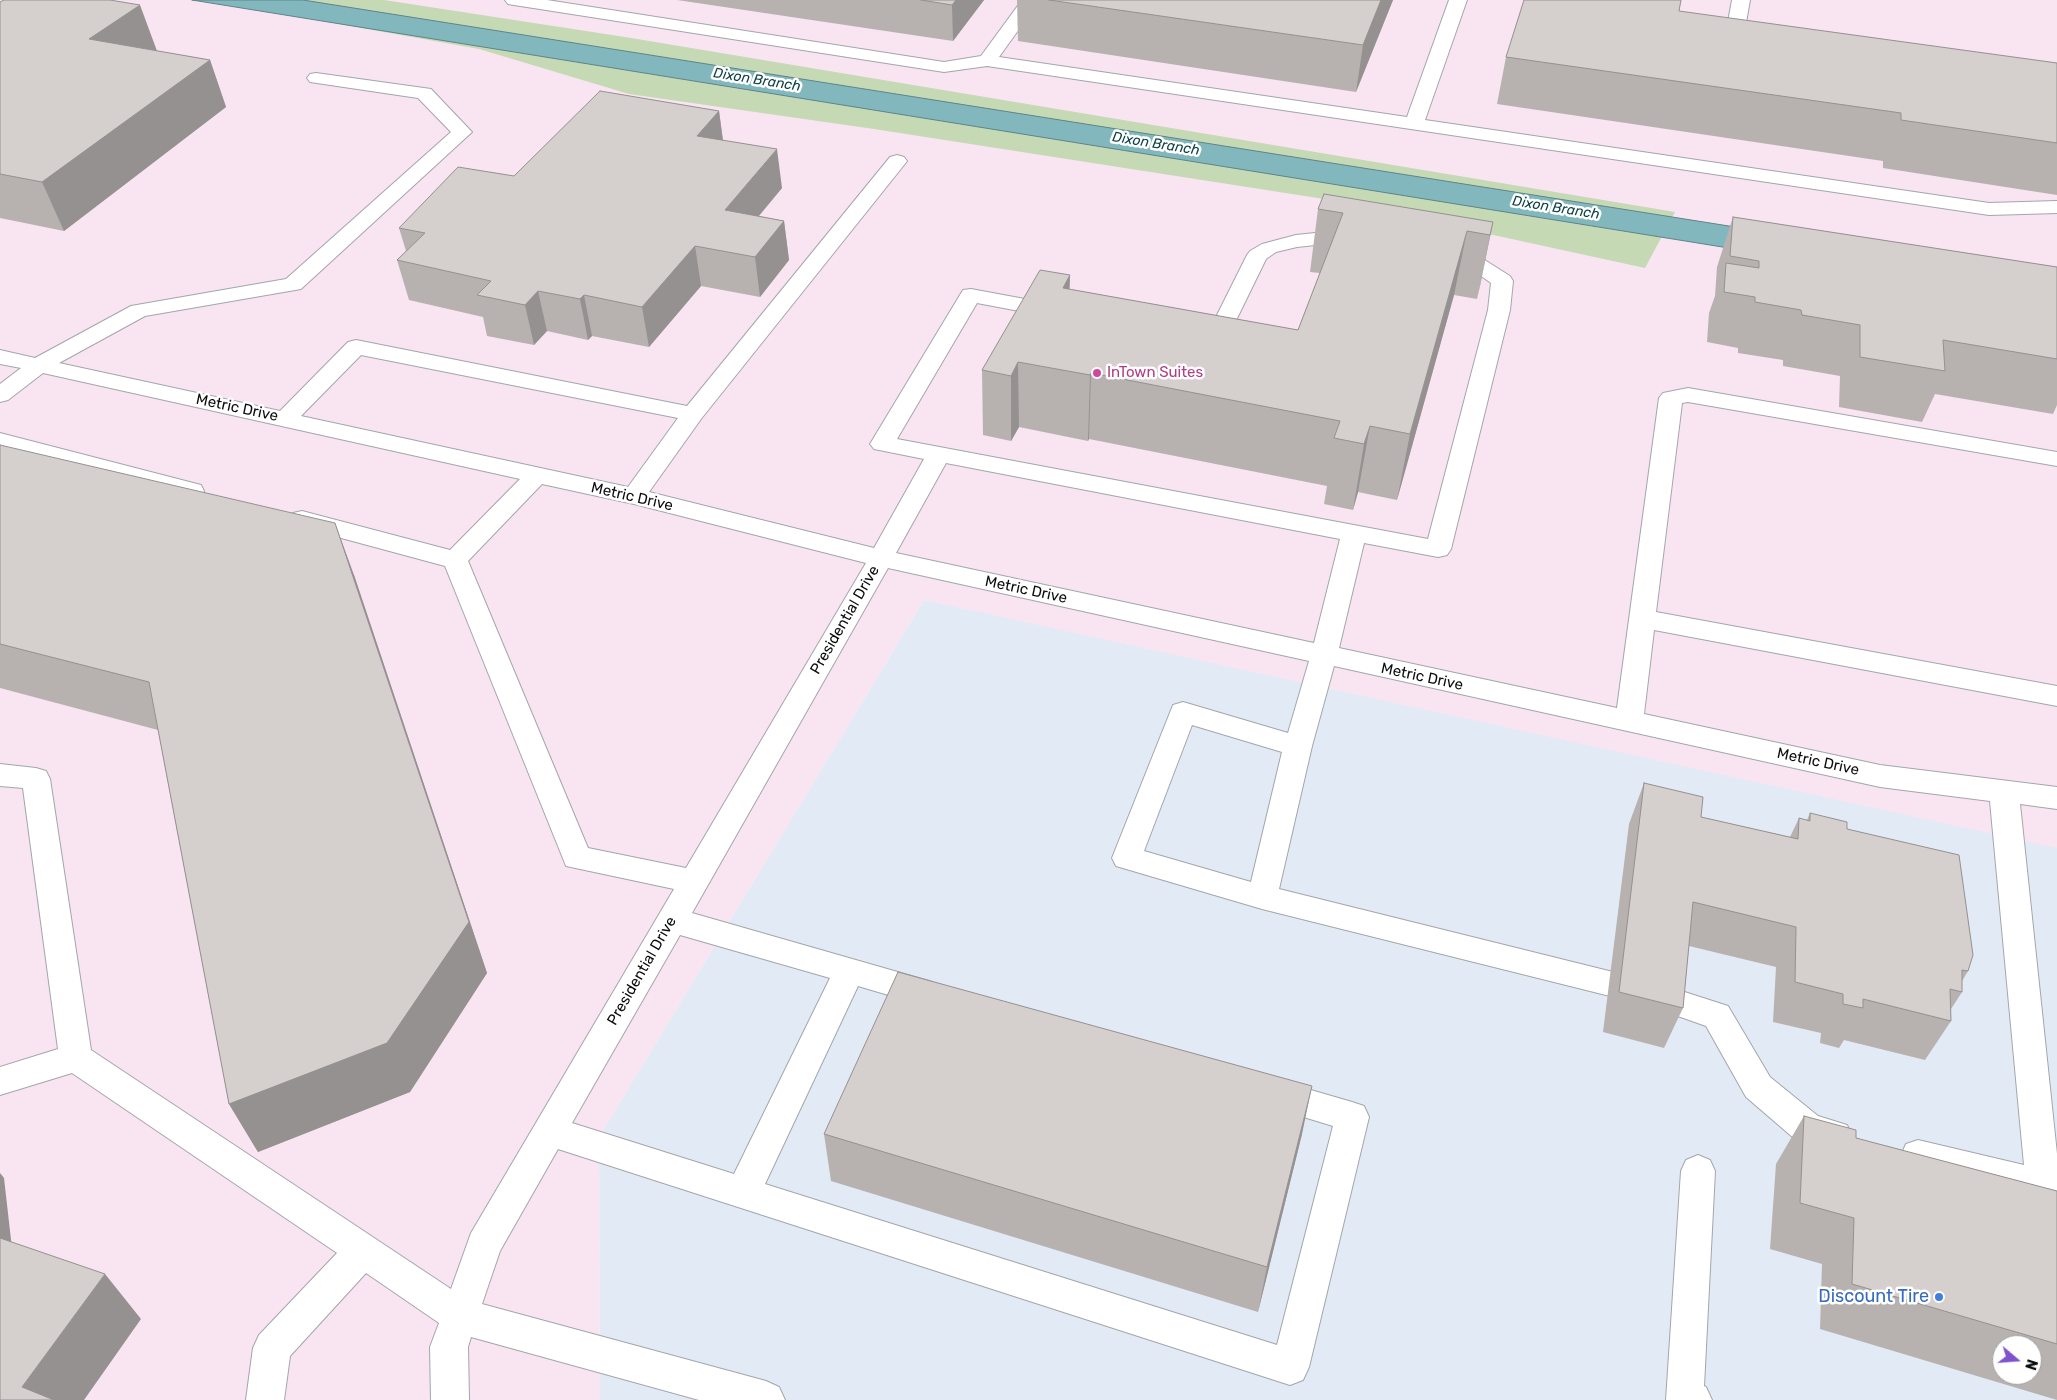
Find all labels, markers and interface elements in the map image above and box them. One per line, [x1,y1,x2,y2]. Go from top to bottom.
water label: Dixon Branch [712,65,802,95]
water label: Dixon Branch [1111,129,1201,159]
water label: Dixon Branch [1511,193,1601,223]
place label: InTown Suites [1107,364,1203,382]
marker: InTown Suites [1091,367,1103,379]
street label: Metric Drive [194,391,280,425]
street label: Metric Drive [589,479,675,515]
street label: Presidential Drive [807,563,883,677]
street label: Metric Drive [983,573,1069,607]
street label: Metric Drive [1379,660,1465,694]
street label: Metric Drive [1775,745,1861,779]
street label: Presidential Drive [604,914,680,1028]
place label: Discount Tire [1818,1286,1929,1308]
marker: Discount Tire [1933,1291,1945,1303]
north arrow [1992,1335,2042,1385]
text: N [2021,1357,2040,1372]

